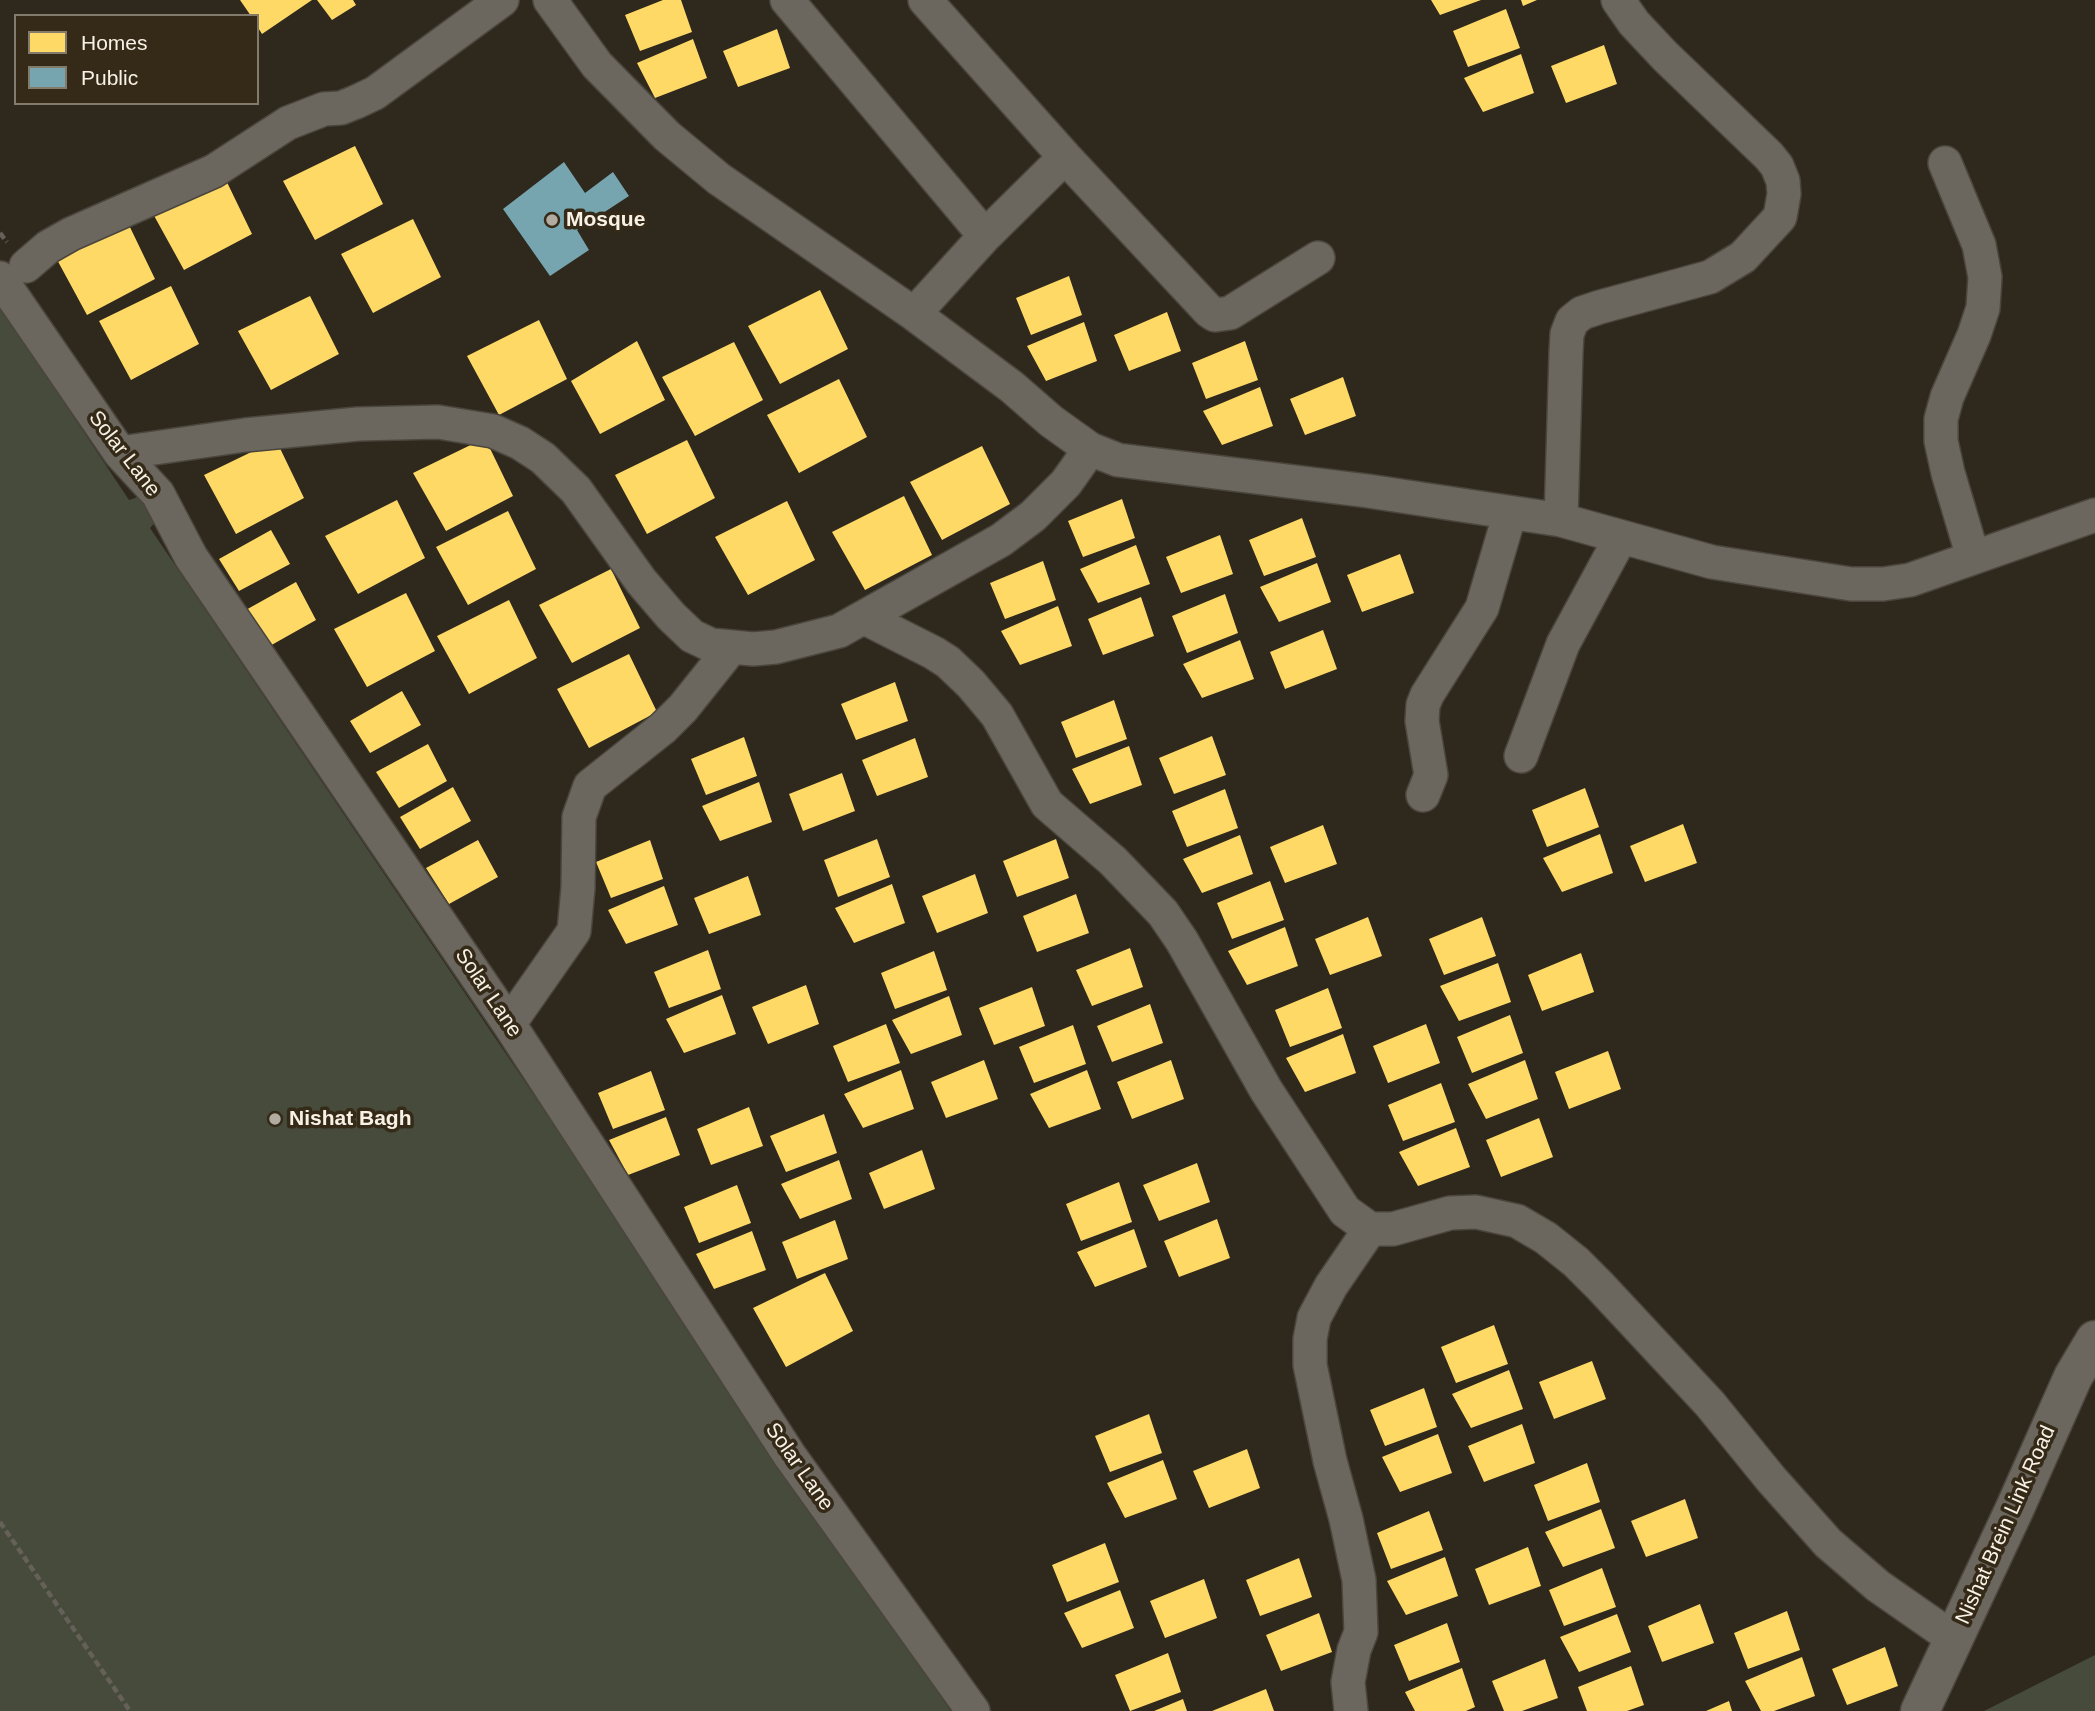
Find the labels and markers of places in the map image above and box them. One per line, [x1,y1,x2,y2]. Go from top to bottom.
place label: Mosque [566,207,645,233]
marker: Mosque [544,212,560,228]
place label: Nishat Bagh [289,1106,412,1132]
marker: Nishat Bagh [267,1111,283,1127]

